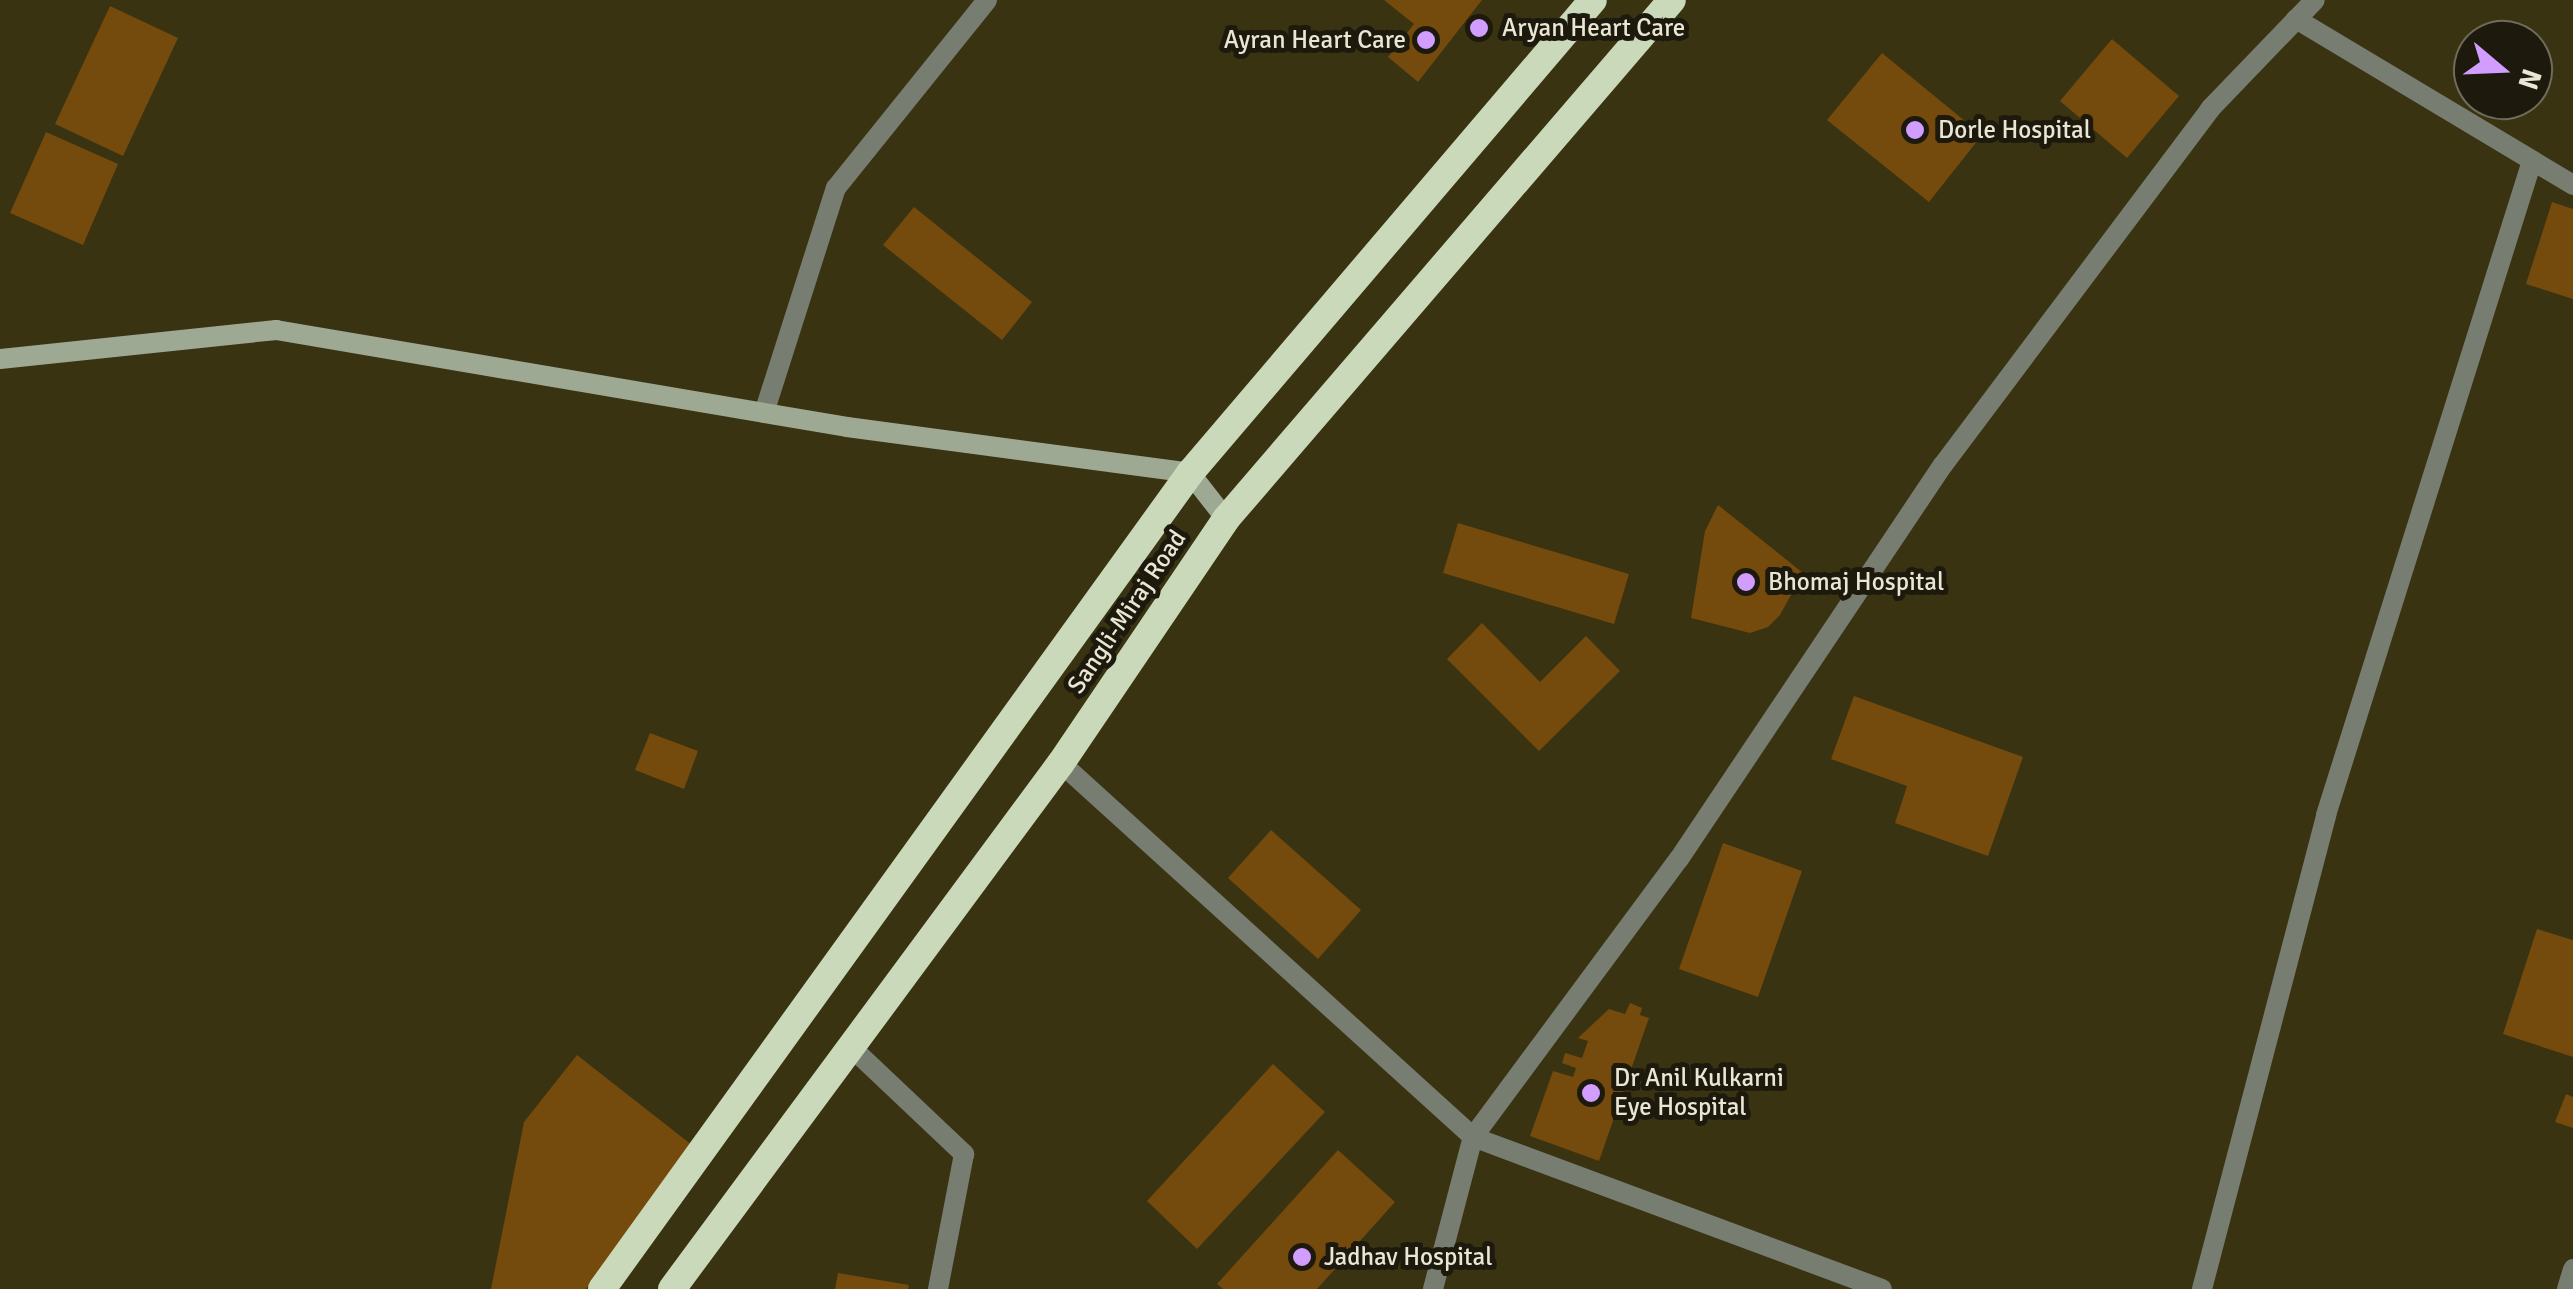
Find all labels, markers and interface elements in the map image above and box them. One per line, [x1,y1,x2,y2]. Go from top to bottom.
place label: Aryan Heart Care [1502,13,1685,43]
marker: Aryan Heart Care [1466,15,1492,41]
north arrow [2453,20,2553,120]
place label: Ayran Heart Care [1224,25,1406,55]
marker: Ayran Heart Care [1415,29,1437,51]
text: N [2510,64,2549,94]
place label: Dorle Hospital [1938,115,2091,145]
marker: Dorle Hospital [1902,117,1928,143]
street label: Sangli-Miraj Road [1061,525,1193,699]
place label: Bhomaj Hospital [1768,567,1944,597]
marker: Bhomaj Hospital [1733,569,1759,595]
place label: Dr Anil Kulkarni Eye Hospital [1614,1064,1784,1123]
marker: Dr Anil Kulkarni Eye Hospital [1578,1080,1604,1106]
place label: Jadhav Hospital [1324,1242,1493,1272]
marker: Jadhav Hospital [1289,1244,1315,1270]

